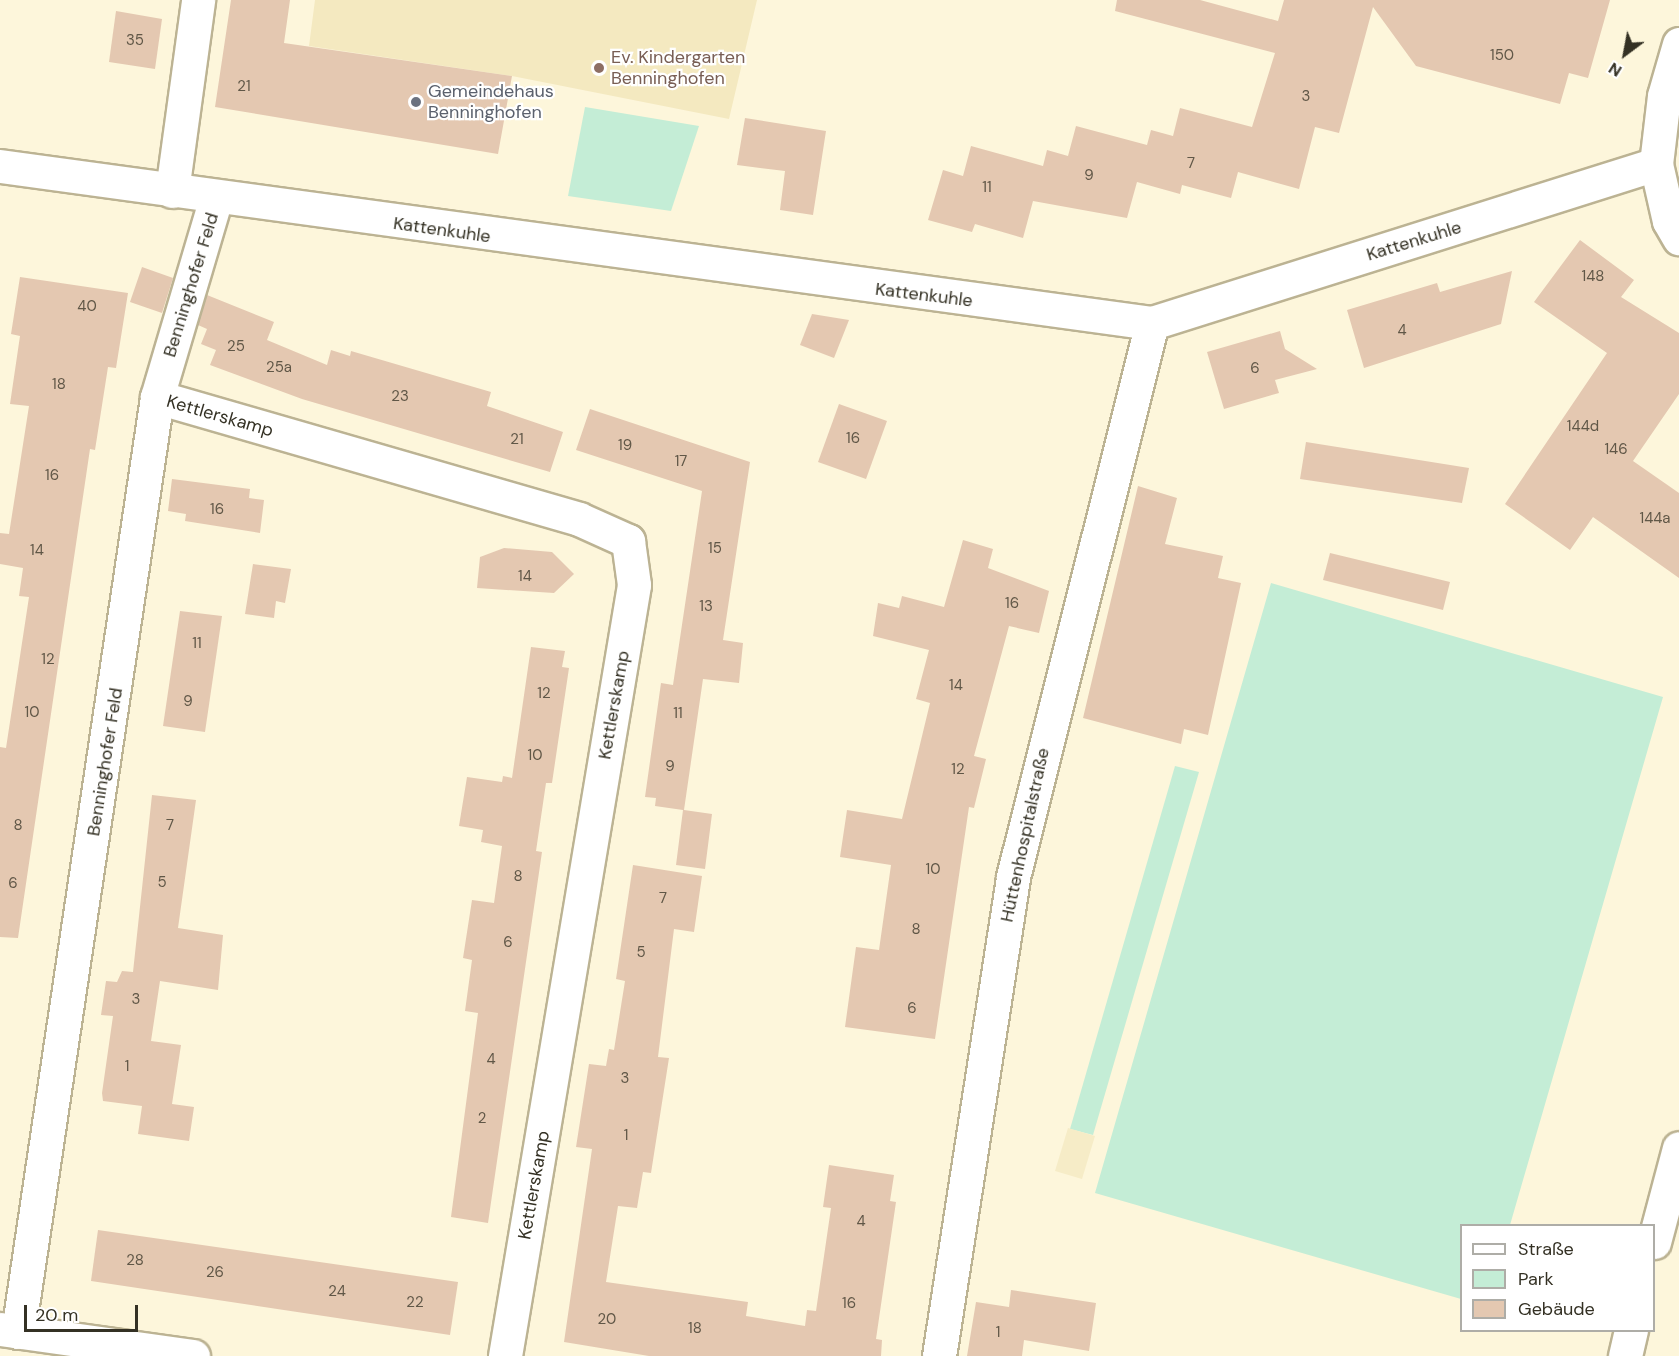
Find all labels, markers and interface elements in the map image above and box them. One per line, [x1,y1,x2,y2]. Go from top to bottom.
north arrow [1595,24,1655,84]
house number: 35 [126,32,144,50]
place label: Ev. Kindergarten Benninghofen [611,47,745,90]
house number: 150 [1490,47,1514,65]
text: N [1605,58,1626,82]
marker: Ev. Kindergarten Benninghofen [592,61,606,75]
house number: 21 [237,78,251,96]
place label: Gemeindehaus Benninghofen [428,81,554,124]
house number: 3 [1302,88,1310,106]
marker: Gemeindehaus Benninghofen [409,95,423,109]
house number: 7 [1187,155,1195,173]
house number: 9 [1084,167,1094,185]
house number: 11 [982,179,992,197]
street label: Benninghofer Feld [159,210,223,360]
street label: Kattenkuhle [392,212,492,248]
street label: Kattenkuhle [1364,216,1464,266]
house number: 148 [1582,268,1604,286]
street label: Kattenkuhle [874,278,974,312]
house number: 40 [77,298,97,316]
house number: 4 [1397,322,1407,340]
house number: 25 [227,338,245,356]
house number: 25a [266,359,292,377]
house number: 6 [1250,360,1260,378]
house number: 18 [52,376,66,394]
house number: 23 [391,388,409,406]
street label: Kettlerskamp [164,390,276,442]
house number: 144d [1567,418,1599,436]
house number: 16 [846,430,860,448]
house number: 21 [510,431,524,449]
house number: 19 [618,437,632,455]
house number: 146 [1604,441,1628,459]
house number: 17 [675,453,687,471]
house number: 16 [45,467,59,485]
house number: 16 [210,501,224,519]
house number: 144a [1639,510,1671,528]
house number: 15 [708,540,722,558]
house number: 14 [30,542,44,560]
house number: 14 [518,568,532,586]
house number: 16 [1005,595,1019,613]
house number: 13 [699,598,713,616]
house number: 11 [192,635,202,653]
street label: Kettlerskamp [594,649,634,761]
house number: 12 [41,651,55,669]
house number: 14 [949,677,963,695]
house number: 12 [537,685,551,703]
street label: Benninghofer Feld [83,686,127,838]
house number: 9 [183,693,193,711]
house number: 10 [25,704,39,722]
house number: 11 [673,705,683,723]
street label: Hüttenhospitalstraße [996,746,1054,924]
house number: 10 [528,747,542,765]
house number: 9 [665,758,675,776]
house number: 12 [951,761,965,779]
house number: 8 [13,817,23,835]
house number: 7 [166,817,174,835]
house number: 10 [926,861,940,879]
house number: 8 [513,868,523,886]
house number: 5 [157,874,167,892]
house number: 6 [8,875,18,893]
house number: 7 [659,890,667,908]
house number: 8 [911,921,921,939]
house number: 6 [503,934,513,952]
house number: 5 [636,944,646,962]
house number: 3 [132,991,140,1009]
house number: 6 [907,1000,917,1018]
house number: 4 [486,1051,496,1069]
house number: 1 [125,1058,129,1076]
house number: 3 [621,1070,629,1088]
house number: 2 [478,1110,486,1128]
house number: 1 [624,1127,628,1145]
street label: Kettlerskamp [514,1129,554,1241]
house number: 4 [856,1213,866,1231]
legend [1460,1224,1655,1332]
text: Straße [1518,1237,1574,1261]
house number: 28 [126,1252,144,1270]
house number: 26 [206,1264,224,1282]
text: Park [1518,1267,1554,1291]
house number: 24 [328,1283,346,1301]
scale bar [27,1293,141,1331]
house number: 22 [406,1294,424,1312]
house number: 16 [842,1295,856,1313]
text: Gebäude [1518,1297,1595,1321]
text: 20 m [35,1303,78,1327]
house number: 20 [598,1311,616,1329]
house number: 18 [688,1320,702,1338]
house number: 1 [996,1324,1000,1342]

